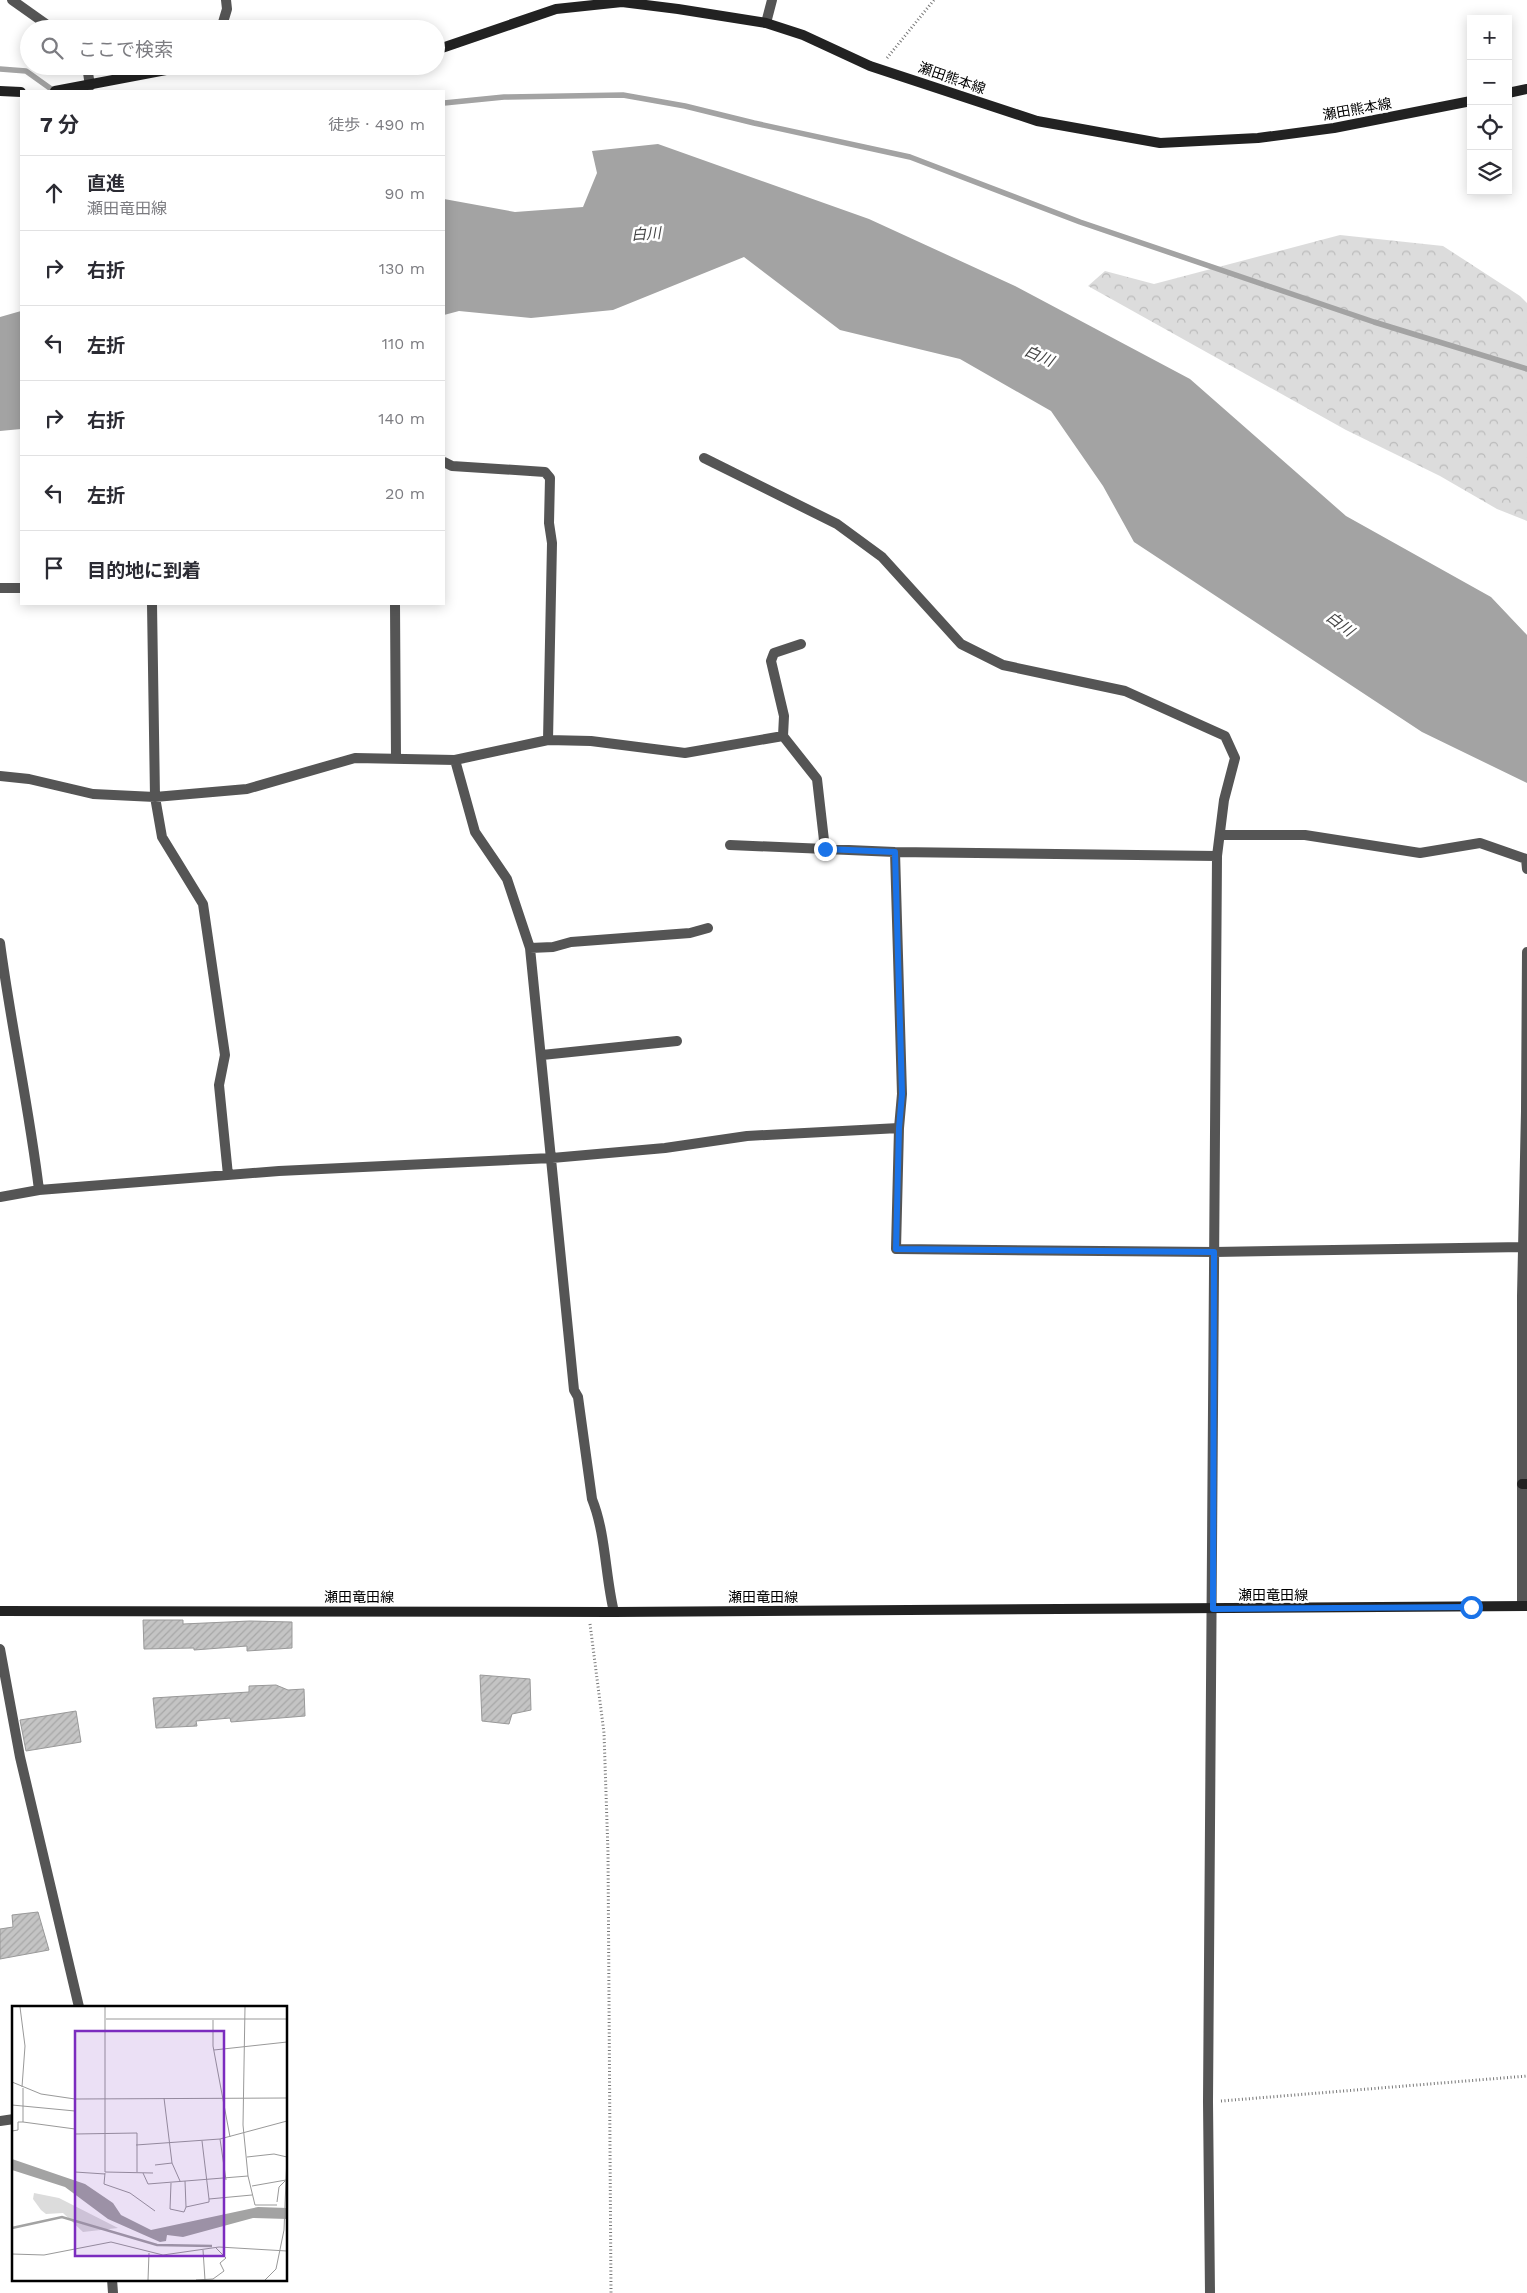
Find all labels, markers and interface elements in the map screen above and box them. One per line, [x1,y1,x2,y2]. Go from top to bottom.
map controls [1467,15,1512,195]
button: + [1467,15,1512,60]
search box [20,20,445,75]
icon: search [38,34,66,62]
text: ここで検索 [78,38,173,61]
street label: 瀬田熊本線 [916,59,988,97]
button: − [1467,60,1512,105]
street label: 瀬田熊本線 [1321,95,1393,123]
button: locate [1467,105,1512,150]
text: 7 分 [40,112,79,137]
text: 徒歩 · 490 m [328,115,425,134]
button: layers [1467,150,1512,195]
text: 直進 [87,172,125,195]
icon: ahead [40,179,68,207]
text: 90 m [384,184,425,203]
text: 瀬田竜田線 [87,199,167,218]
water label: 白川 [630,224,664,244]
icon: right [40,254,68,282]
text: 右折 [87,259,125,282]
text: 130 m [379,259,425,278]
icon: left [40,329,68,357]
text: 左折 [87,334,125,357]
text: 110 m [382,334,425,353]
water label: 白川 [1022,342,1058,371]
icon: right [40,404,68,432]
text: 右折 [87,409,125,432]
text: 140 m [378,409,425,428]
icon: left [40,479,68,507]
text: 左折 [87,484,125,507]
text: 20 m [385,484,425,503]
icon: arrive [40,554,68,582]
text: 目的地に到着 [87,559,201,582]
water label: 白川 [1323,608,1359,641]
route end [814,838,837,861]
street label: 瀬田竜田線 [1238,1587,1308,1603]
street label: 瀬田竜田線 [324,1589,394,1605]
street label: 瀬田竜田線 [728,1589,798,1605]
route start [1460,1596,1483,1619]
inset map [12,2006,288,2280]

